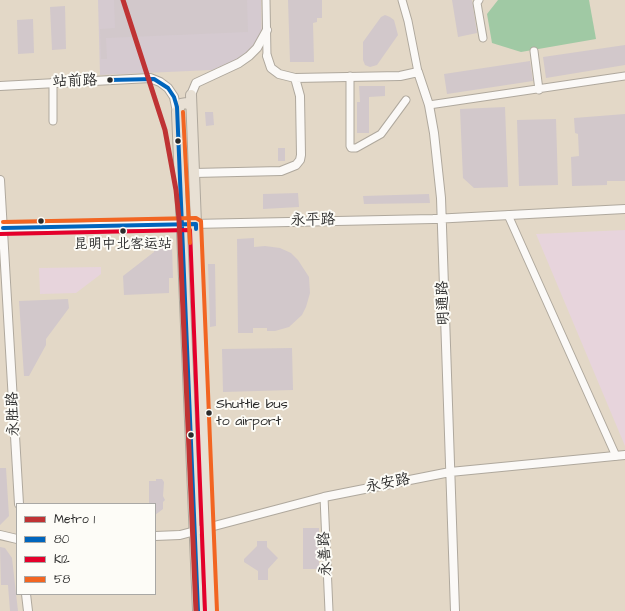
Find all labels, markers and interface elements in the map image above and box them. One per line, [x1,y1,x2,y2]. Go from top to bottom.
street label: 站前路 [52,72,98,92]
unlabelled marker [105,75,115,85]
unlabelled marker [173,136,183,146]
street label: 永平路 [290,212,336,230]
unlabelled marker [36,216,46,226]
marker: 昆明中北客运站 [118,226,128,236]
place label: 昆明中北客运站 [74,237,172,253]
street label: 明通路 [434,280,454,326]
street label: 永胜路 [4,391,24,437]
place label: Shuttle bus to airport [216,397,288,430]
marker: Shuttle bus to airport [204,408,214,418]
unlabelled marker [186,430,196,440]
street label: 永安路 [364,471,412,497]
legend [16,503,156,595]
text: Metro 1 [54,511,95,528]
text: 80 [54,531,69,548]
street label: 永善路 [316,531,336,577]
text: K12 [54,551,70,568]
text: 58 [54,571,70,588]

